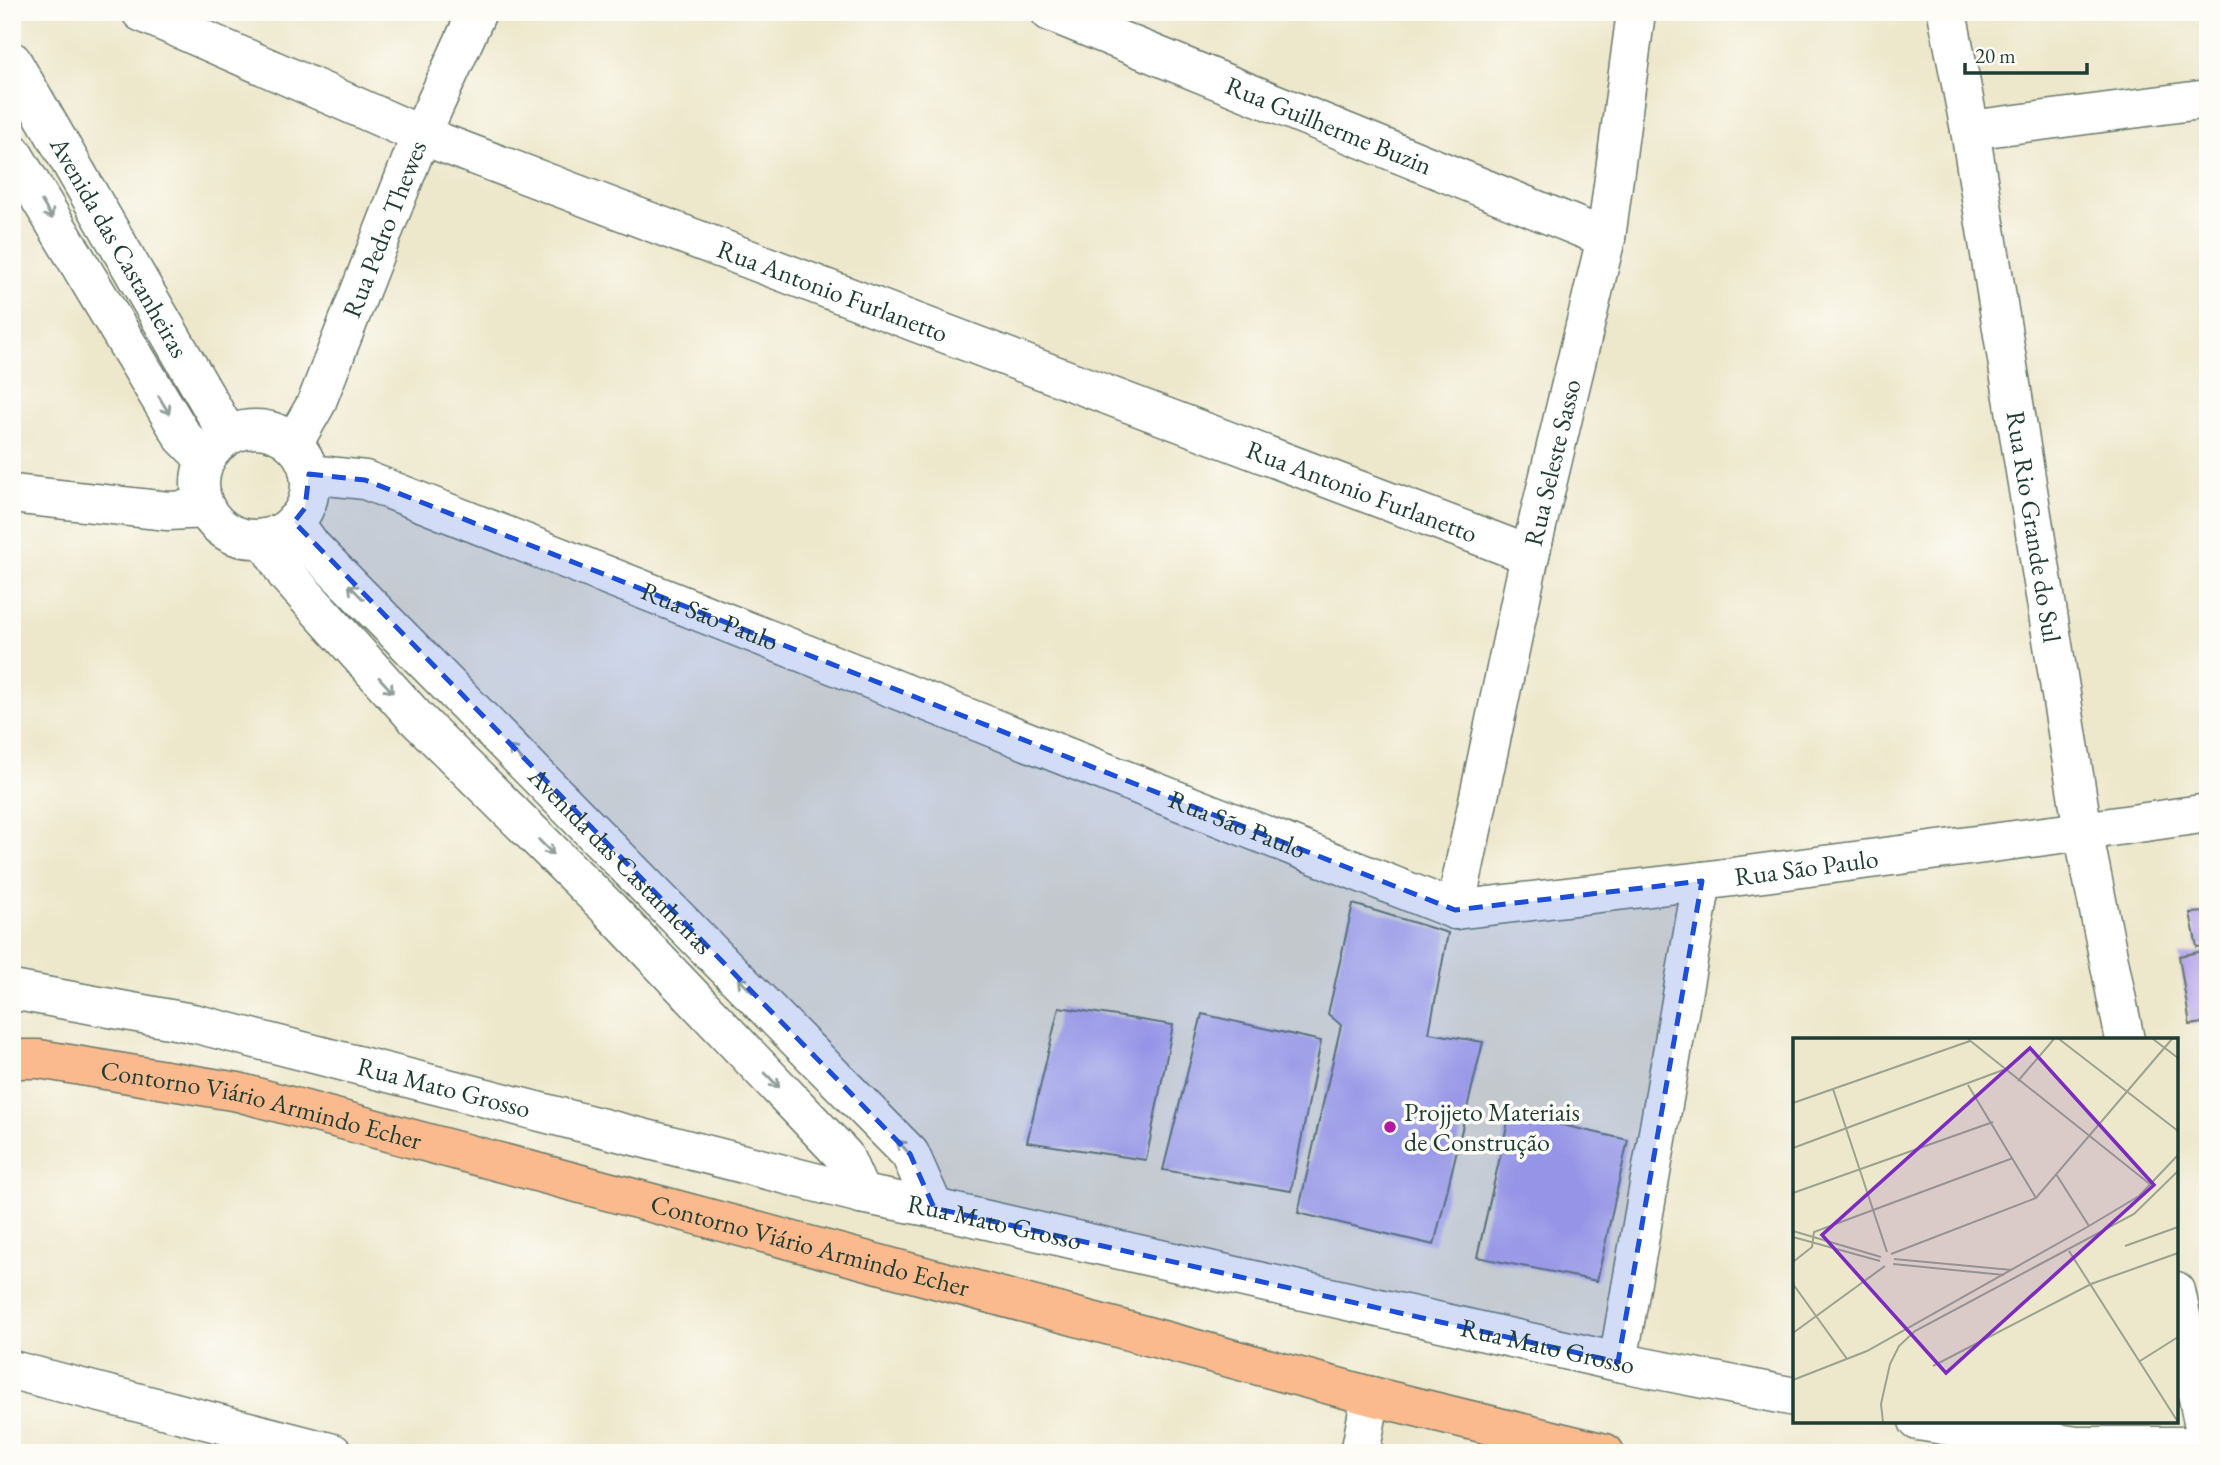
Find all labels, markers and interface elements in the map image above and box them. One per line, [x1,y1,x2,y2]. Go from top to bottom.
scale bar [1965,32,2087,76]
text: 20 m [1975,42,2016,69]
street label: Rua Guilherme Buzin [1221,68,1437,183]
street label: Avenida das Castanheiras [42,130,197,364]
street label: Rua Pedro Thewes [334,136,434,322]
one-way arrow [41,200,55,220]
street label: Rua Antonio Furlanetto [712,232,953,350]
street label: Rua Seleste Sasso [1516,376,1589,549]
one-way arrow [157,395,171,415]
street label: Rua Rio Grande do Sul [1999,408,2069,645]
street label: Rua Antonio Furlanetto [1242,432,1482,551]
street label: Rua São Paulo [636,574,783,658]
one-way arrow [348,583,365,600]
one-way arrow [378,675,394,693]
one-way arrow [508,745,525,762]
street label: Avenida das Castanheiras [520,759,721,962]
street label: Rua São Paulo [1164,782,1311,866]
one-way arrow [537,838,554,855]
street label: Rua São Paulo [1732,841,1880,894]
one-way arrow [736,977,753,994]
inset map [1793,1038,2178,1423]
street label: Rua Mato Grosso [354,1049,534,1126]
street label: Contorno Viário Armindo Echer [98,1052,426,1158]
one-way arrow [764,1072,781,1089]
place label: Projjeto Materiais de Construção [1404,1095,1580,1159]
marker: Projjeto Materiais de Construção [1382,1119,1398,1135]
one-way arrow [896,1139,912,1157]
street label: Contorno Viário Armindo Echer [647,1186,973,1305]
street label: Rua Mato Grosso [905,1186,1085,1258]
street label: Rua Mato Grosso [1457,1310,1638,1382]

